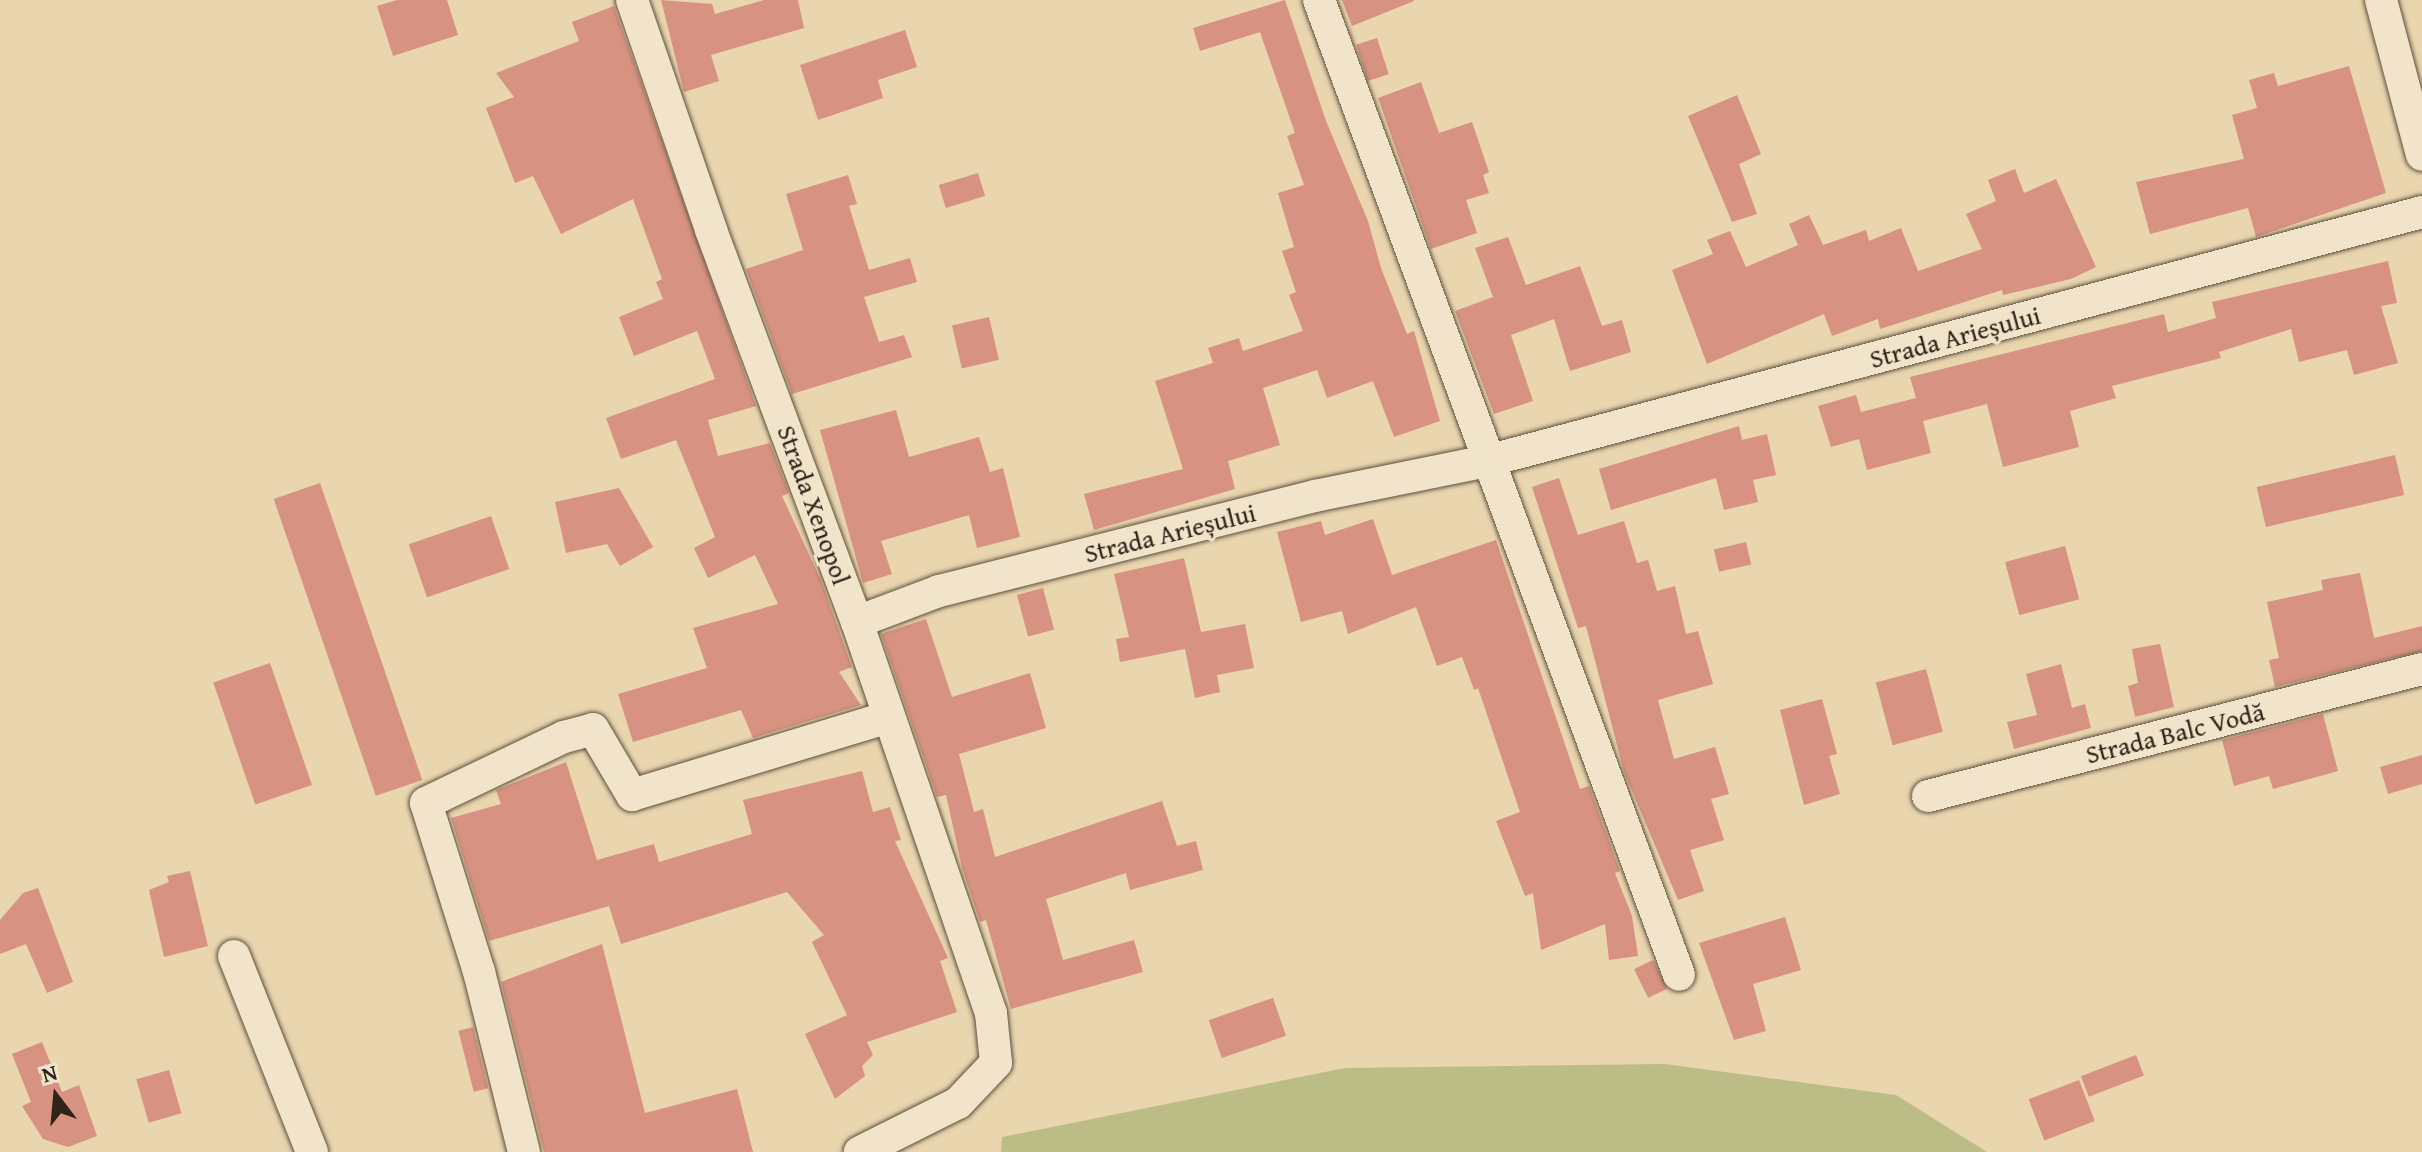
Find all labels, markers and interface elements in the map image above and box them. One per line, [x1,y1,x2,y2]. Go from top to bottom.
street label: Strada Arieșului [1866,299,2044,375]
street label: Strada Xenopol [771,421,857,589]
street label: Strada Arieșului [1081,497,1259,569]
street label: Strada Balc Vodă [2082,696,2268,770]
north arrow [16,1056,96,1136]
text: N [38,1056,61,1090]

